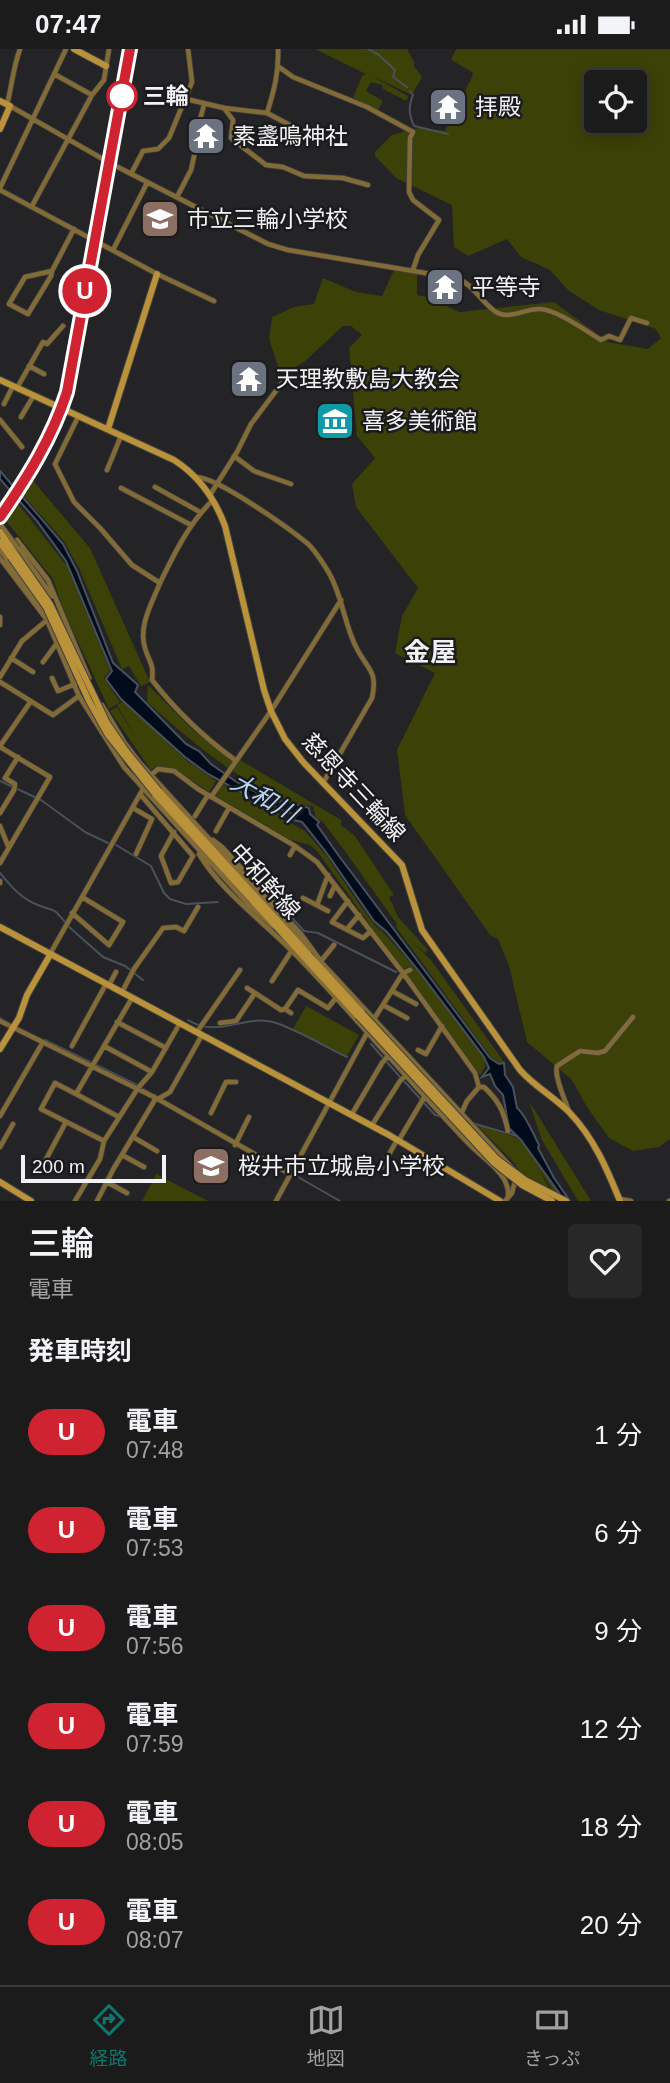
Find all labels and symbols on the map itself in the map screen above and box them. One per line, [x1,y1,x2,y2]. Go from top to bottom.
marker: 三輪 [107,81,137,111]
place label: 三輪 [143,83,189,109]
temple icon: 拝殿 [427,86,469,128]
place label: 拝殿 [475,94,521,120]
temple icon: 素盞鳴神社 [185,115,227,157]
place label: 素盞鳴神社 [233,123,348,149]
school or university icon: 市立三輪小学校 [139,198,181,240]
place label: 市立三輪小学校 [187,206,348,232]
temple icon: 平等寺 [424,266,466,308]
line badge: U [62,268,108,314]
place label: 平等寺 [472,274,541,300]
temple icon: 天理教敷島大教会 [228,358,270,400]
place label: 天理教敷島大教会 [276,366,460,392]
museum icon: 喜多美術館 [314,400,356,442]
place label: 喜多美術館 [362,408,477,434]
district label: 金屋 [404,637,456,667]
street label: 慈恩寺三輪線 [297,728,411,846]
water label: 大和川 [226,768,305,829]
street label: 中和幹線 [225,838,305,924]
school or university icon: 桜井市立城島小学校 [190,1145,232,1187]
scale bar [21,1152,166,1184]
place label: 桜井市立城島小学校 [238,1153,445,1179]

